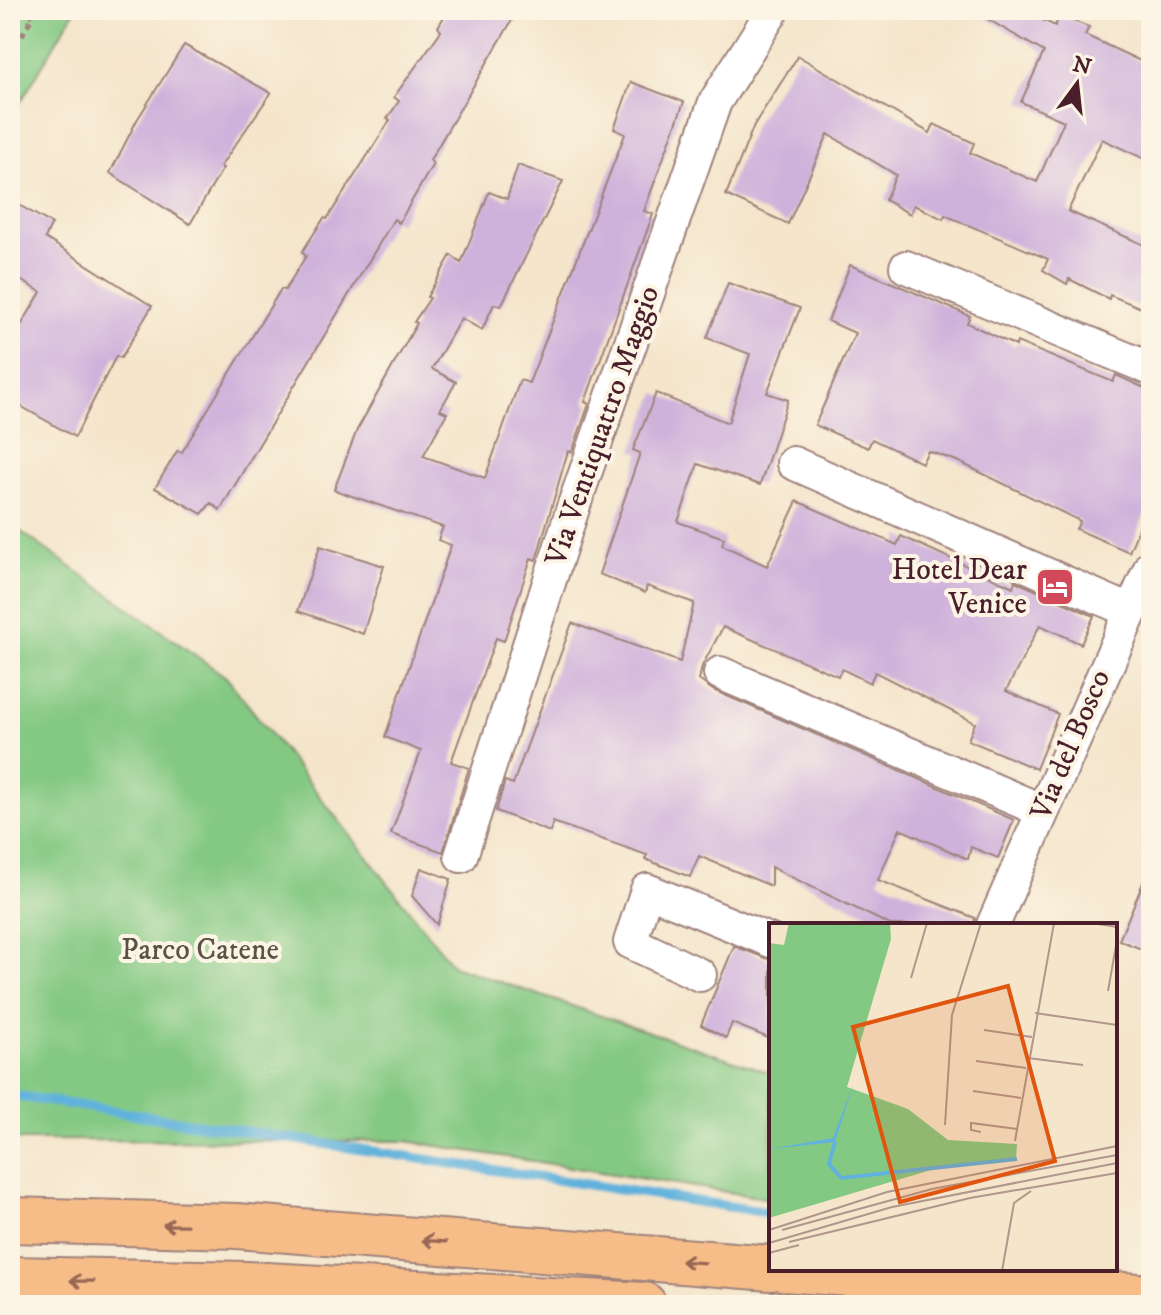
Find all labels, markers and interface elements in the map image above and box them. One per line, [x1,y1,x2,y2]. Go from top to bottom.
north arrow [1037,44,1117,124]
text: N [1070,51,1094,82]
street label: Via Ventiquattro Maggio [537,281,668,572]
place label: Hotel Dear Venice [892,552,1027,623]
hotel icon: Hotel Dear Venice [1034,566,1076,608]
street label: Via del Bosco [1022,664,1119,827]
inset map [769,923,1117,1271]
park label: Parco Catene [121,932,279,969]
one-way arrow [162,1217,189,1232]
one-way arrow [421,1234,448,1249]
one-way arrow [680,1254,707,1269]
one-way arrow [69,1273,96,1288]

